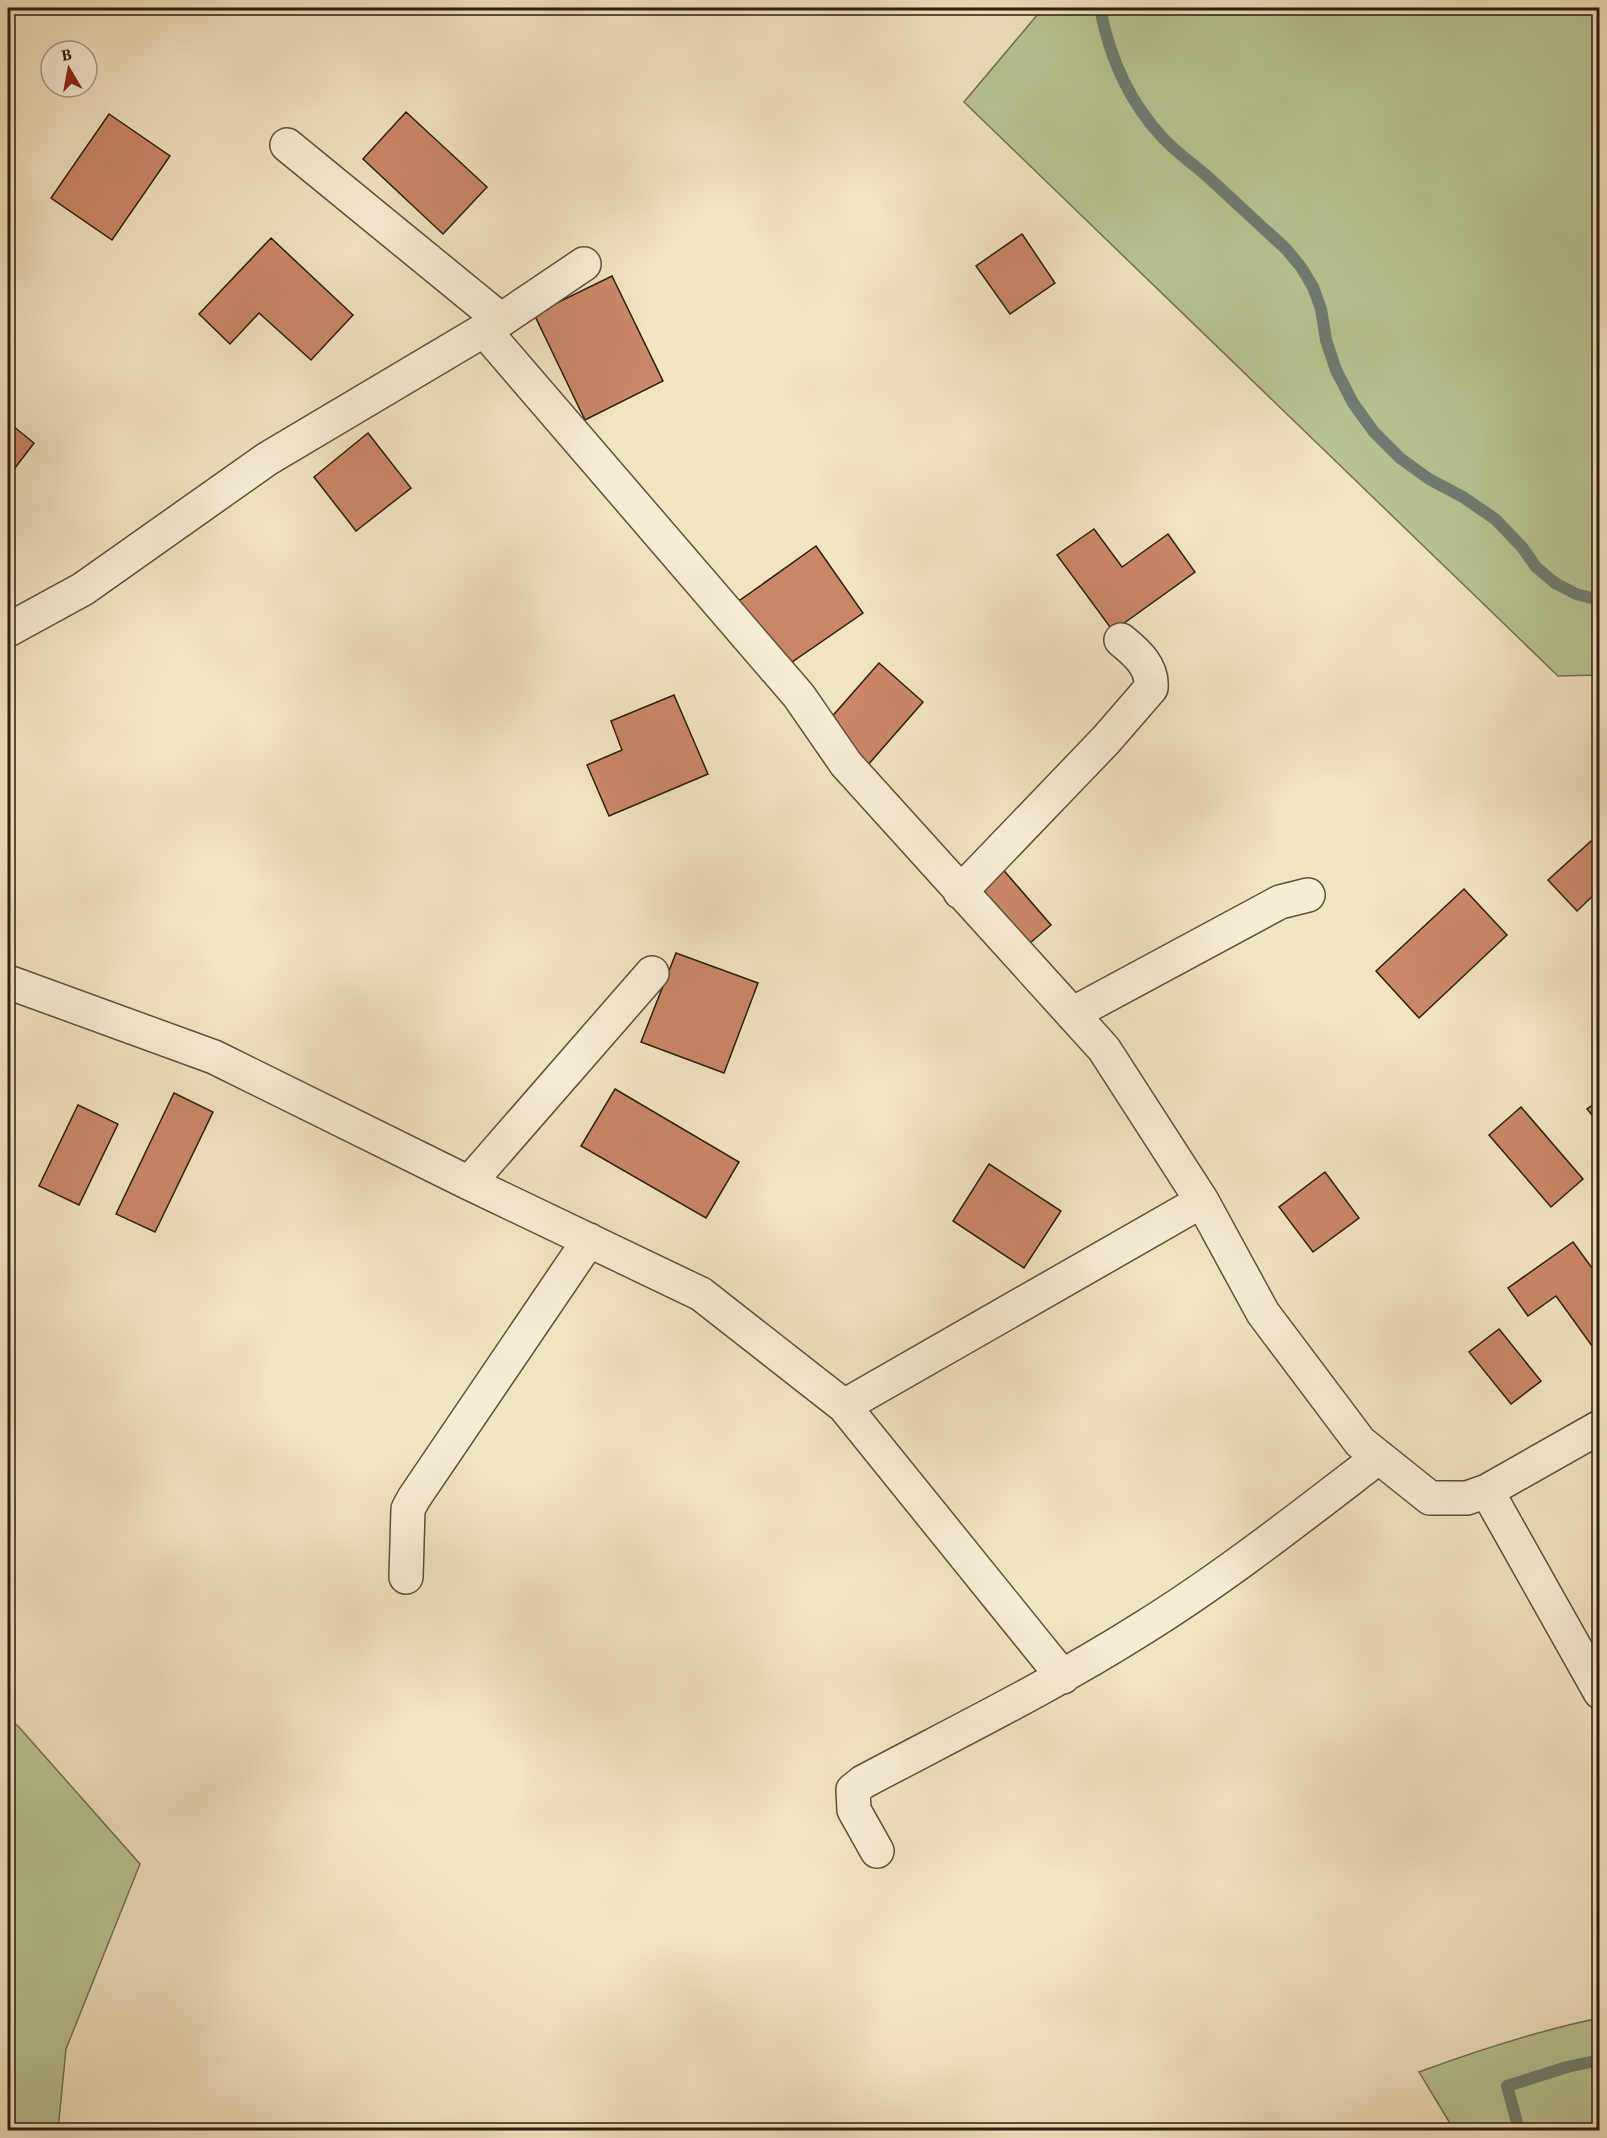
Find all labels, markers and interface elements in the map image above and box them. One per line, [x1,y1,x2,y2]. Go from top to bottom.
north arrow [39,39,99,99]
text: B [60,44,73,66]

